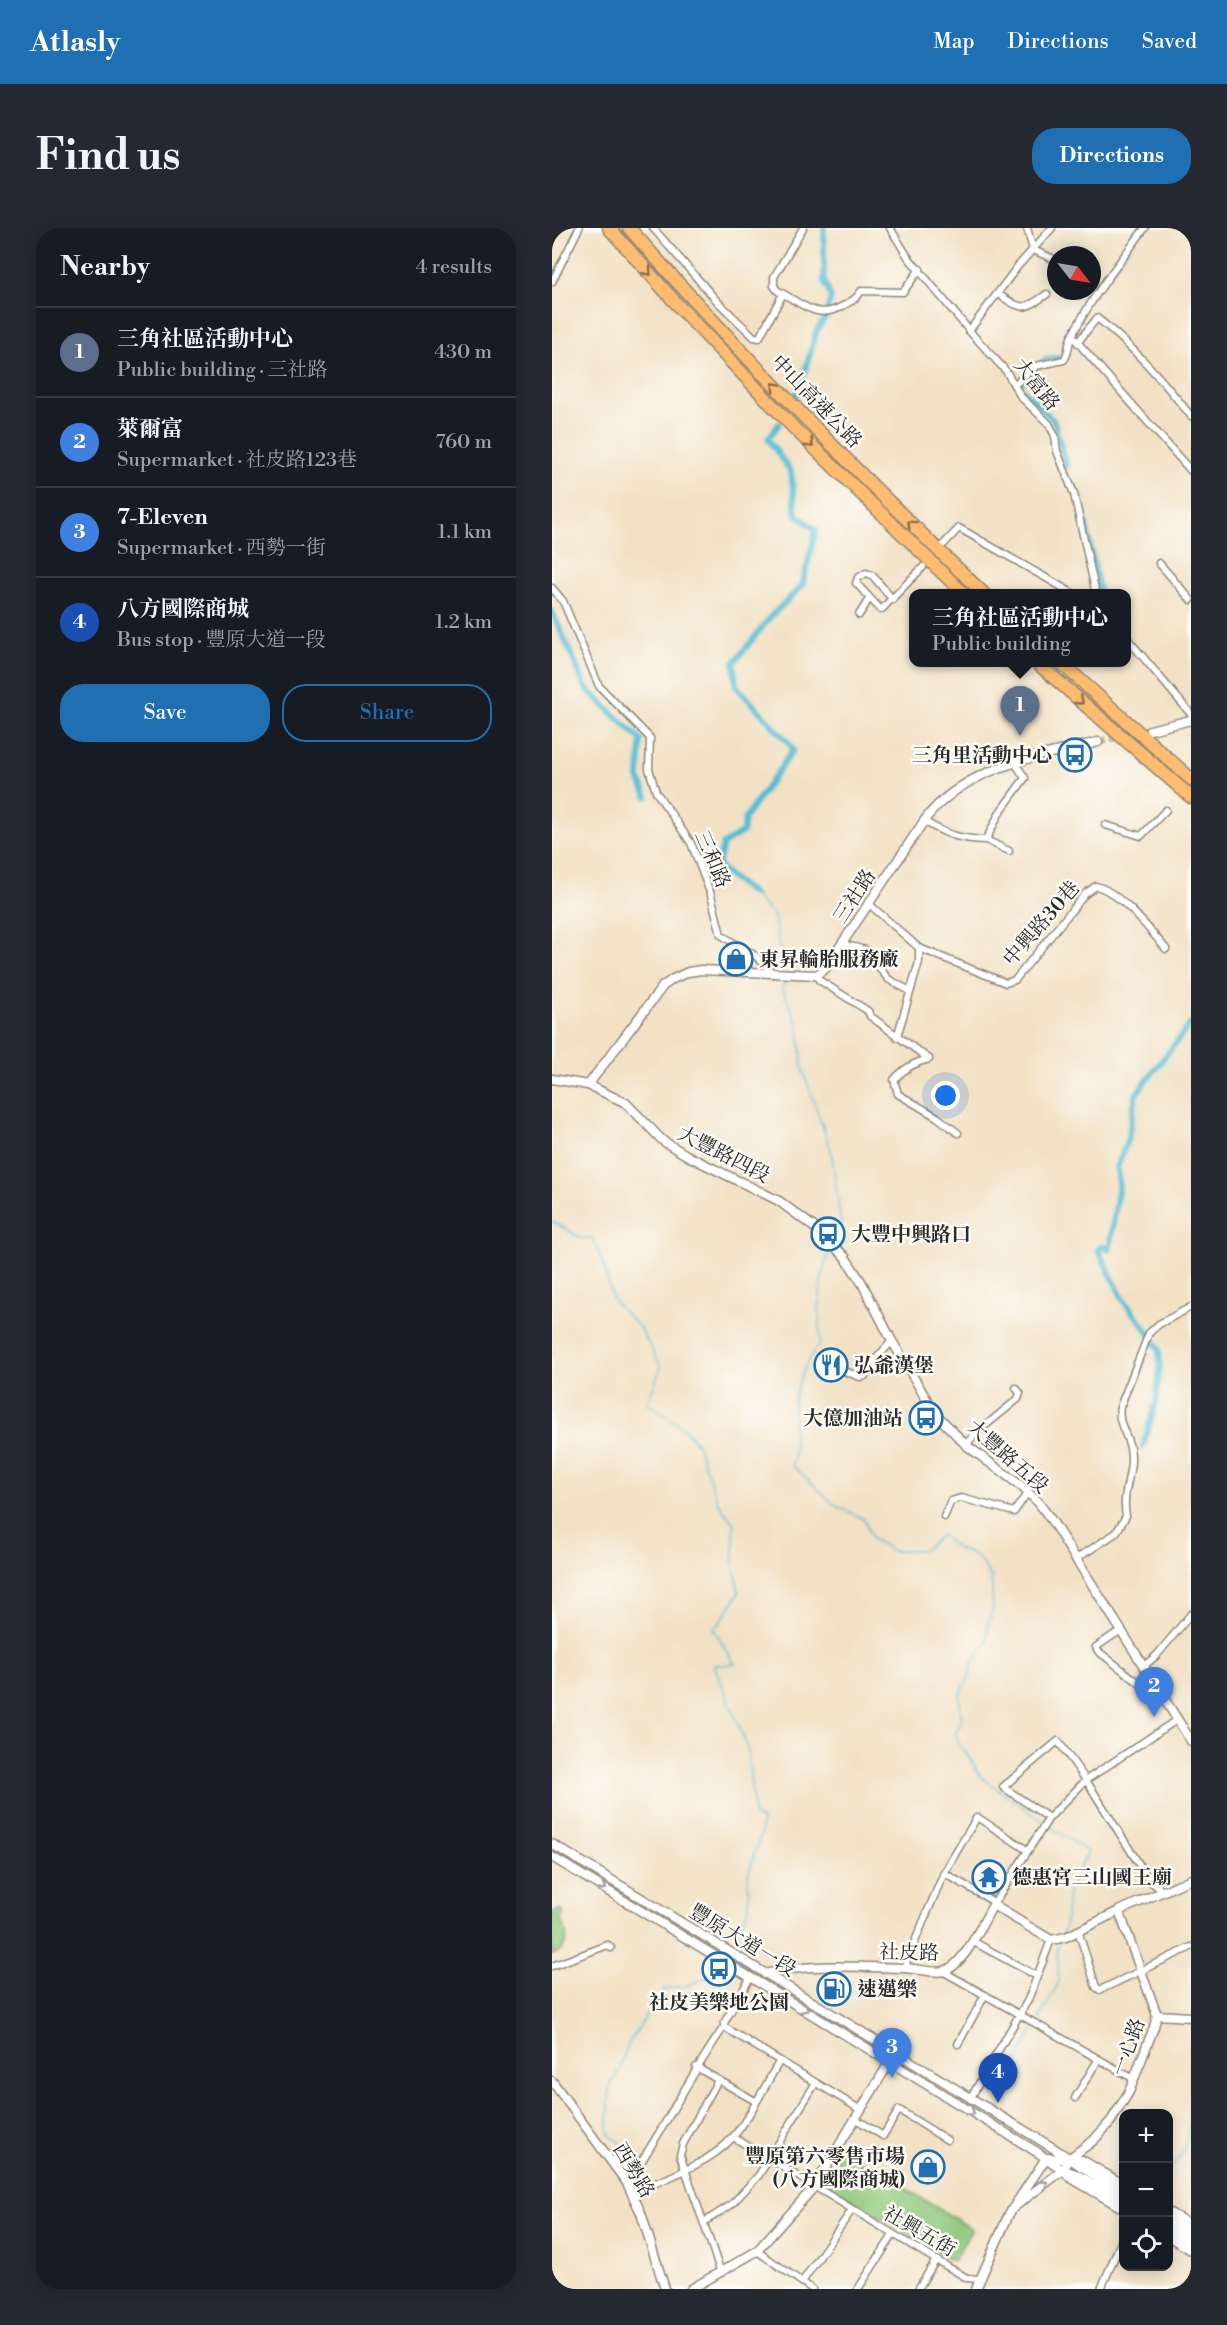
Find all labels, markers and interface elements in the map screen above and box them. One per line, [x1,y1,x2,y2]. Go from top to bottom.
text: Atlasly [30,25,120,60]
text: Map [933,29,975,55]
text: Directions [1008,29,1109,55]
text: Saved [1142,29,1197,55]
button: Directions [1032,128,1191,184]
text: Find us [36,130,180,183]
north arrow [1047,246,1101,300]
text: Nearby [60,251,150,283]
text: 4 results [415,255,492,280]
one-way arrow [641,265,652,276]
text: 三角社區活動中心 [117,326,293,353]
text: 1 [75,340,84,365]
text: 430 m [434,340,492,365]
street label: 中山高速公路 [765,350,867,454]
street label: 大富路 [1007,354,1064,416]
text: Public building · 三社路 [117,358,328,383]
one-way arrow [771,382,782,393]
text: 萊爾富 [117,416,183,443]
text: 2 [73,430,86,455]
text: 760 m [436,430,492,455]
one-way arrow [804,437,814,448]
text: Supermarket · 社皮路123巷 [117,448,357,473]
text: 7-Eleven [117,504,208,531]
text: 3 [73,520,86,545]
text: 1.1 km [438,520,492,545]
one-way arrow [908,521,919,532]
text: Supermarket · 西勢一街 [117,536,326,561]
popup [909,589,1131,667]
text: 八方國際商城 [117,596,249,623]
text: 三角社區活動中心 [932,605,1108,632]
text: 4 [73,610,86,635]
text: 1.2 km [435,610,492,635]
text: Bus stop · 豐原大道一段 [117,628,325,653]
text: Public building [932,632,1071,657]
button: Save [60,684,270,742]
button: Share [282,684,492,742]
pin: 1 [1000,686,1040,736]
one-way arrow [1073,694,1084,705]
bus stop icon: 三角里活動中心 [1057,737,1093,773]
place label: 三角里活動中心 [912,744,1052,769]
street label: 三和路 [688,827,735,892]
street label: 三社路 [828,865,882,929]
street label: 中興路30巷 [998,876,1086,972]
shop icon: 東昇輪胎服務廠 [718,941,754,977]
place label: 東昇輪胎服務廠 [759,948,899,973]
your location [931,1081,960,1110]
street label: 大豐路四段 [673,1121,774,1189]
bus stop icon: 大豐中興路口 [810,1216,846,1252]
place label: 大豐中興路口 [851,1223,971,1248]
restaurant icon: 弘爺漢堡 [813,1347,849,1383]
place label: 弘爺漢堡 [854,1354,934,1379]
bus stop icon: 大億加油站 [908,1400,944,1436]
place label: 大億加油站 [803,1407,903,1432]
street label: 大豐路五段 [961,1415,1053,1499]
pin: 2 [1134,1668,1174,1717]
temple icon: 德惠宮三山國王廟 [971,1859,1007,1895]
place label: 德惠宮三山國王廟 [1012,1866,1172,1891]
one-way arrow [596,1880,606,1892]
street label: 豐原大道一段 [684,1900,800,1983]
street label: 社皮路 [879,1940,939,1967]
bus stop icon: 社皮美樂地公園 [701,1951,737,1987]
fuel station icon: 速邁樂 [816,1971,852,2007]
place label: 速邁樂 [857,1978,917,2003]
place label: 社皮美樂地公園 [649,1991,789,2016]
one-way arrow [799,2002,809,2014]
street label: 一心路 [1107,2015,1151,2080]
pin: 3 [872,2028,912,2078]
pin: 4 [978,2054,1018,2103]
one-way arrow [965,2104,975,2116]
map controls [1119,2109,1173,2271]
button: + [1119,2109,1173,2163]
street label: 西勢路 [607,2139,659,2203]
place label: 豐原第六零售市場 (八方國際商城) [745,2145,905,2193]
shop icon: 豐原第六零售市場 (八方國際商城) [910,2149,946,2185]
button: − [1119,2163,1173,2217]
one-way arrow [1037,2180,1048,2191]
street label: 社興五街 [878,2201,960,2263]
button: locate [1119,2217,1173,2271]

